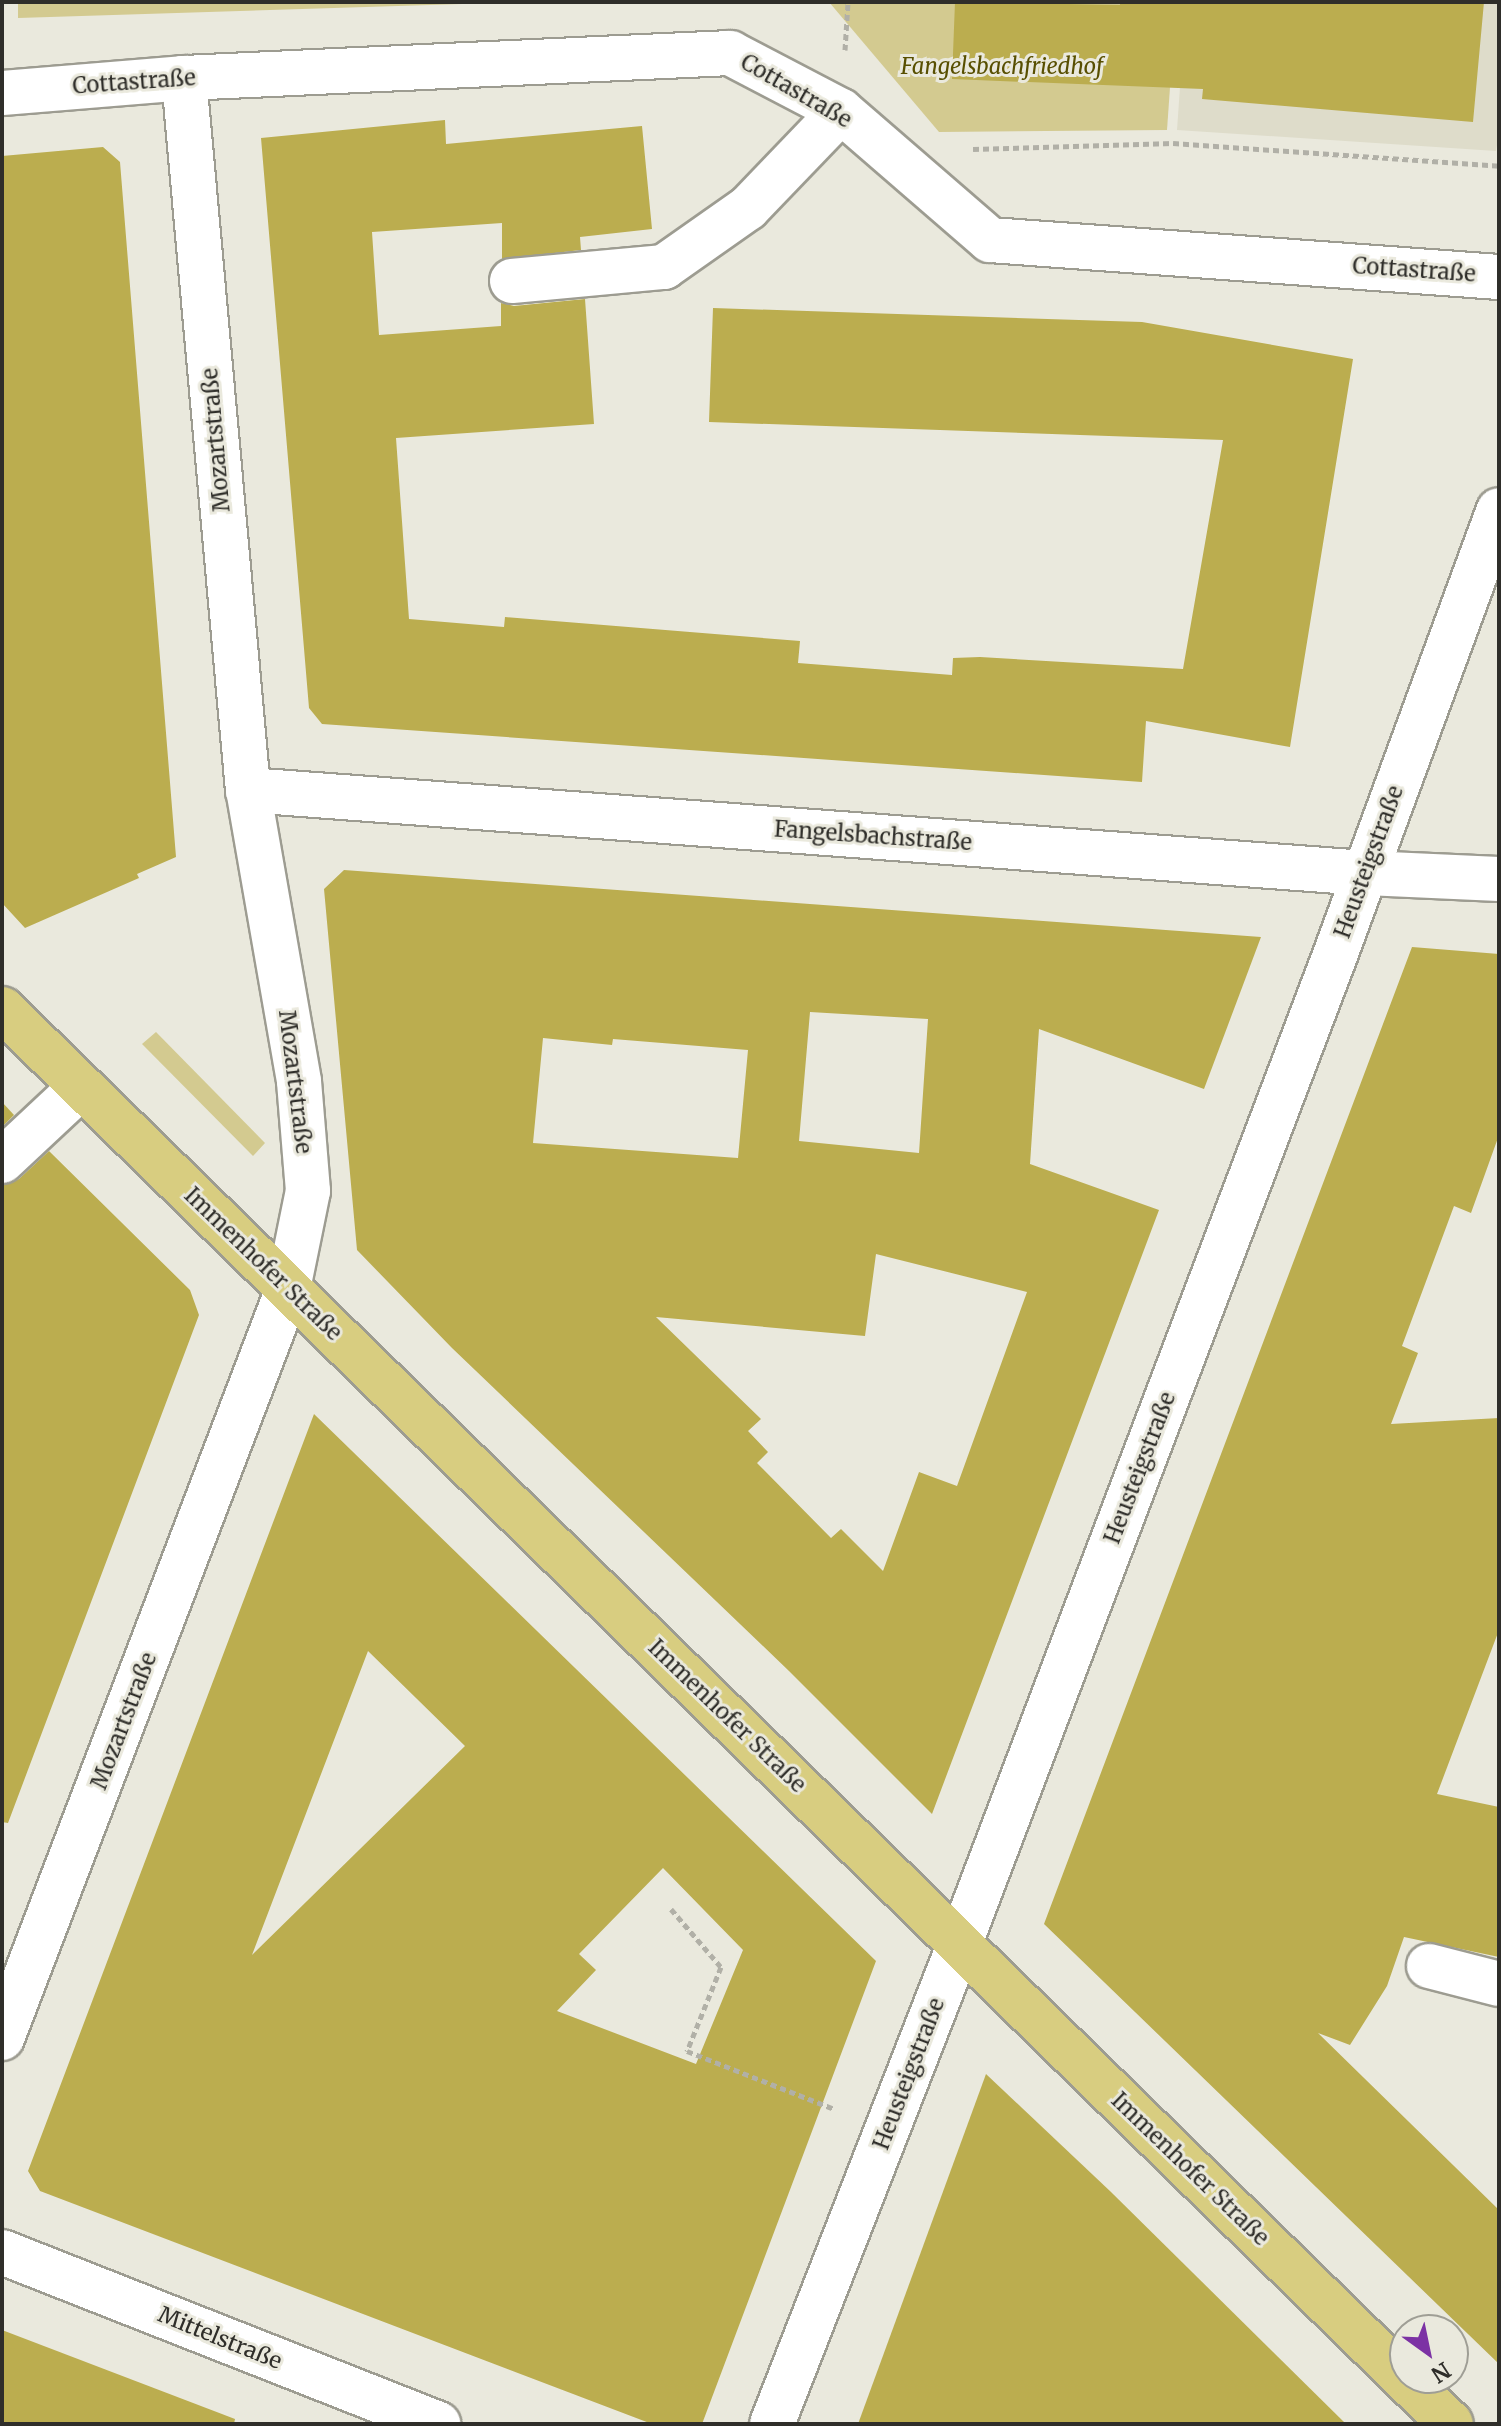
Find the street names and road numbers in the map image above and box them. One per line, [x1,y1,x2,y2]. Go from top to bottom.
street label: Cottastraße [736,49,856,133]
street label: Cottastraße [72,65,196,99]
street label: Cottastraße [1352,253,1476,287]
street label: Mozartstraße [197,367,235,513]
street label: Heusteigstraße [1329,782,1409,942]
street label: Fangelsbachstraße [773,816,973,856]
street label: Mozartstraße [273,1009,317,1155]
street label: Immenhofer Straße [179,1182,347,1346]
street label: Heusteigstraße [1099,1389,1181,1547]
street label: Immenhofer Straße [643,1634,811,1798]
street label: Mozartstraße [86,1649,162,1793]
street label: Heusteigstraße [868,1995,950,2153]
street label: Immenhofer Straße [1106,2087,1274,2251]
street label: Mittelstraße [154,2301,286,2375]

